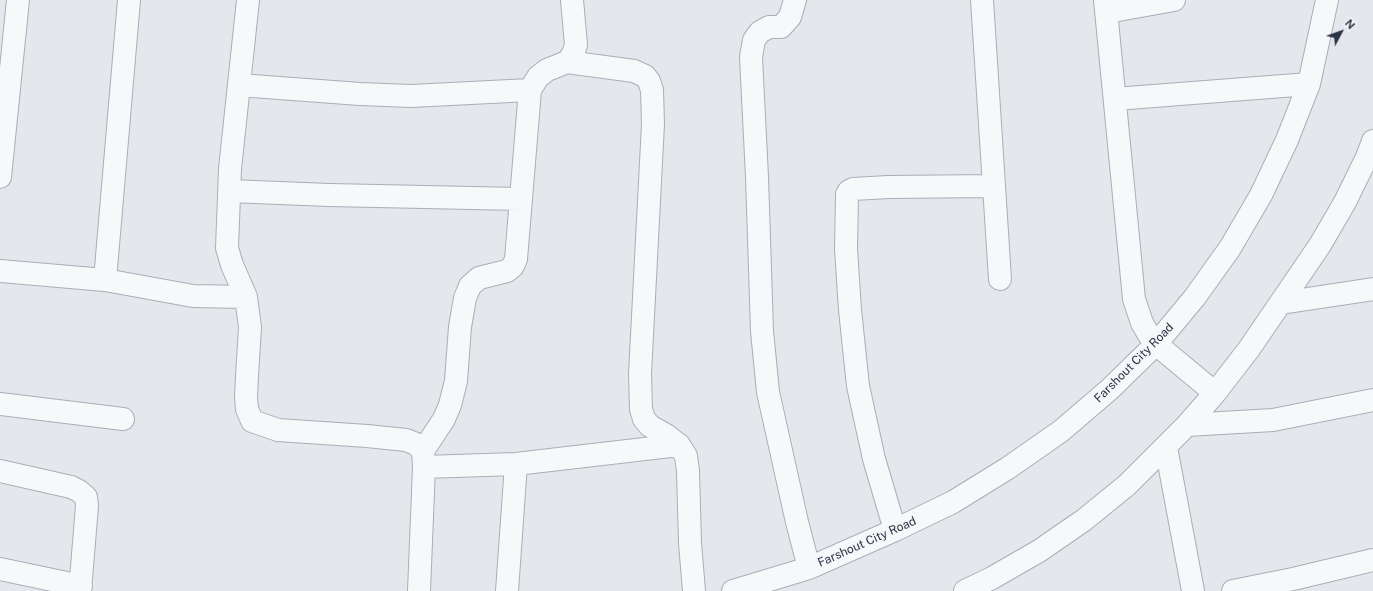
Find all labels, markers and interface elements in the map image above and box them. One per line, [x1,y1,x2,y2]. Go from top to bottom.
north arrow [1321,12,1361,52]
text: N [1343,17,1357,31]
street label: Farshout City Road [1091,320,1177,406]
street label: Farshout City Road [816,514,918,570]

